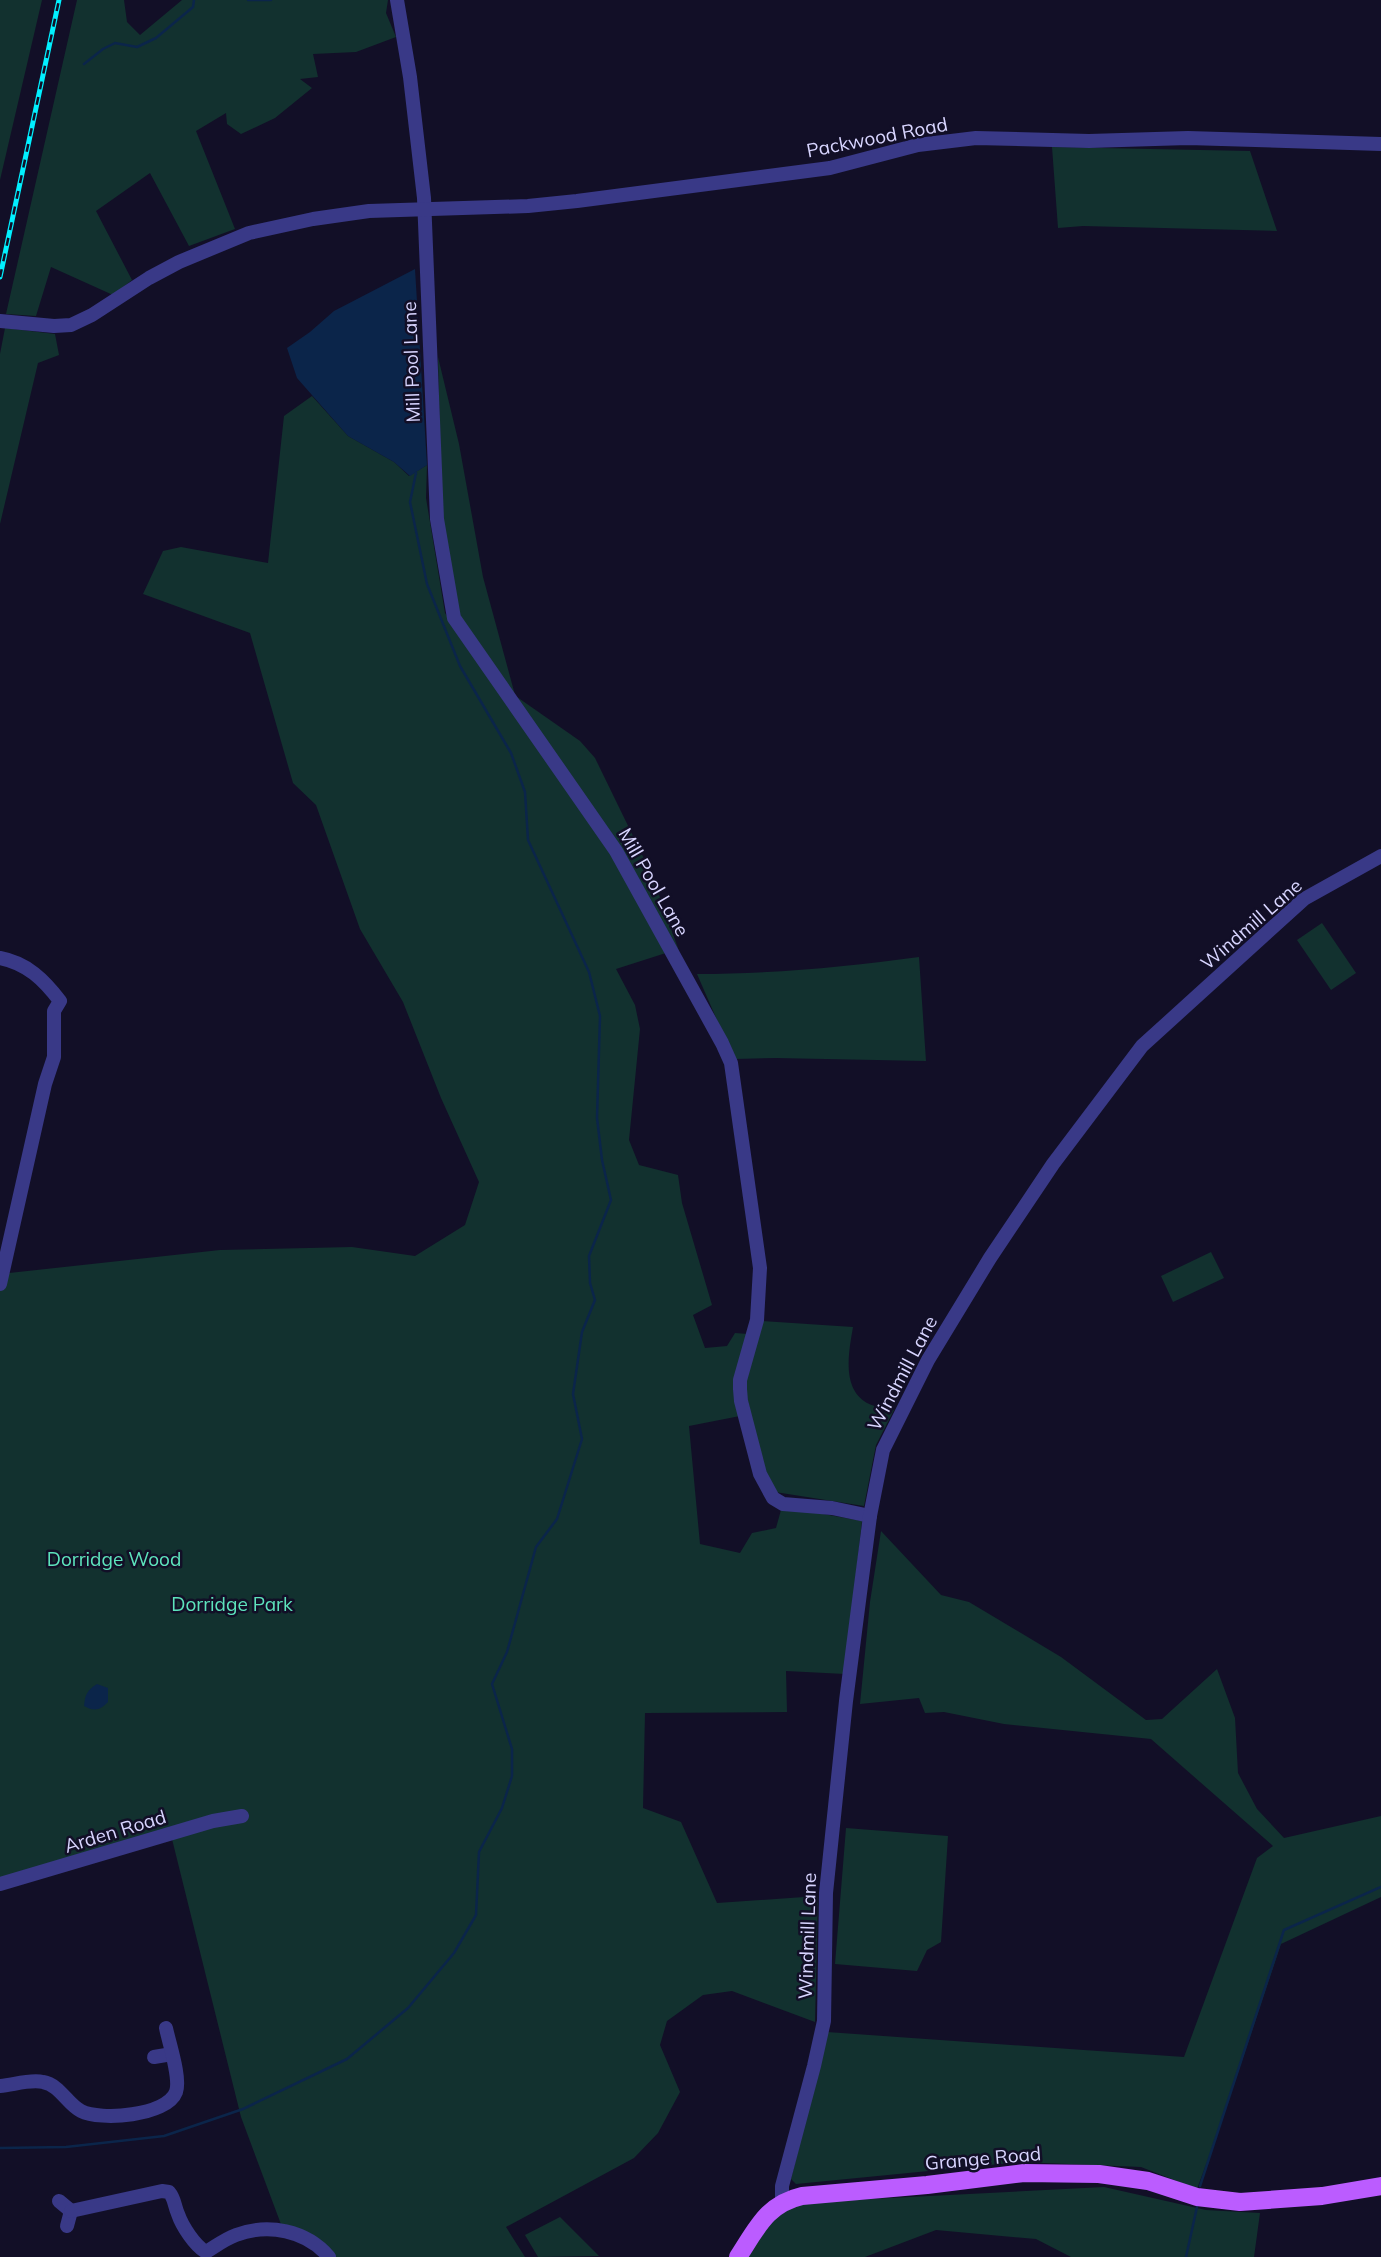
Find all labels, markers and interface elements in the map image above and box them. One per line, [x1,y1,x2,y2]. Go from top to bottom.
street label: Packwood Road [804,112,950,162]
street label: Mill Pool Lane [397,301,425,423]
street label: Mill Pool Lane [613,824,695,940]
street label: Windmill Lane [1195,873,1307,975]
street label: Windmill Lane [862,1311,942,1435]
park label: Dorridge Wood [47,1547,181,1571]
park label: Dorridge Park [171,1592,293,1616]
street label: Arden Road [61,1804,169,1858]
street label: Windmill Lane [793,1872,821,2000]
street label: Grange Road [924,2141,1042,2175]

